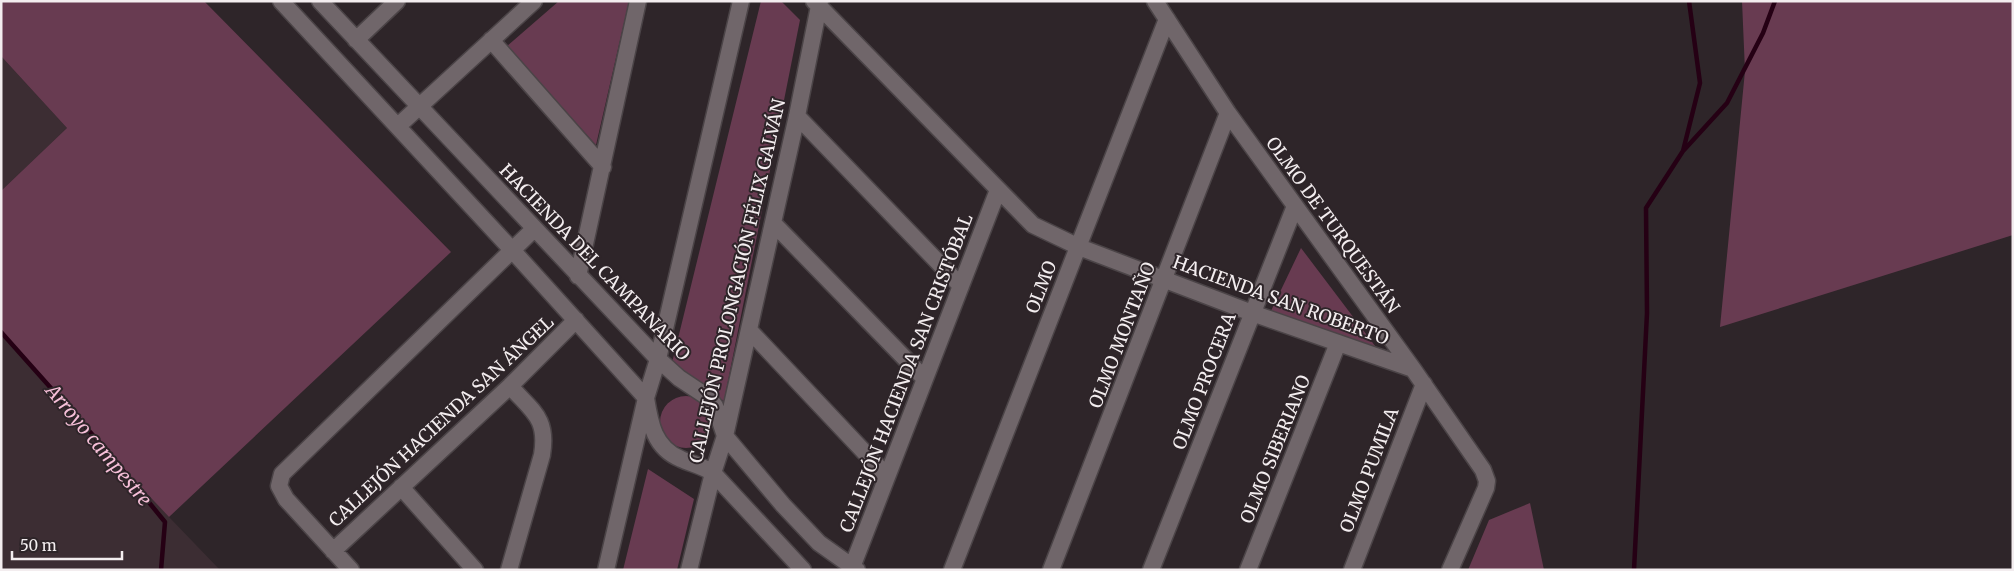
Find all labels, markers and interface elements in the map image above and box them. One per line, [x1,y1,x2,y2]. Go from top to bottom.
street label: CALLEJÓN PROLONGACIÓN FÉLIX GALVÁN [684,97,790,465]
street label: OLMO DE TURQUESTÁN [1261,132,1405,318]
street label: HACIENDA DEL CAMPANARIO [495,159,695,365]
street label: CALLEJÓN HACIENDA SAN CRISTÓBAL [834,210,978,536]
street label: HACIENDA SAN ROBERTO [1170,250,1392,350]
street label: OLMO [1021,257,1061,317]
street label: OLMO MONTAÑO [1084,259,1160,411]
street label: OLMO PROCERA [1167,309,1241,453]
street label: CALLEJÓN HACIENDA SAN ÁNGEL [324,310,558,532]
street label: OLMO SIBERIANO [1235,371,1315,527]
water label: Arroyo campestre [40,378,157,511]
street label: OLMO PUMILA [1335,404,1404,536]
scale bar [12,528,122,560]
text: 50 m [20,536,57,555]

